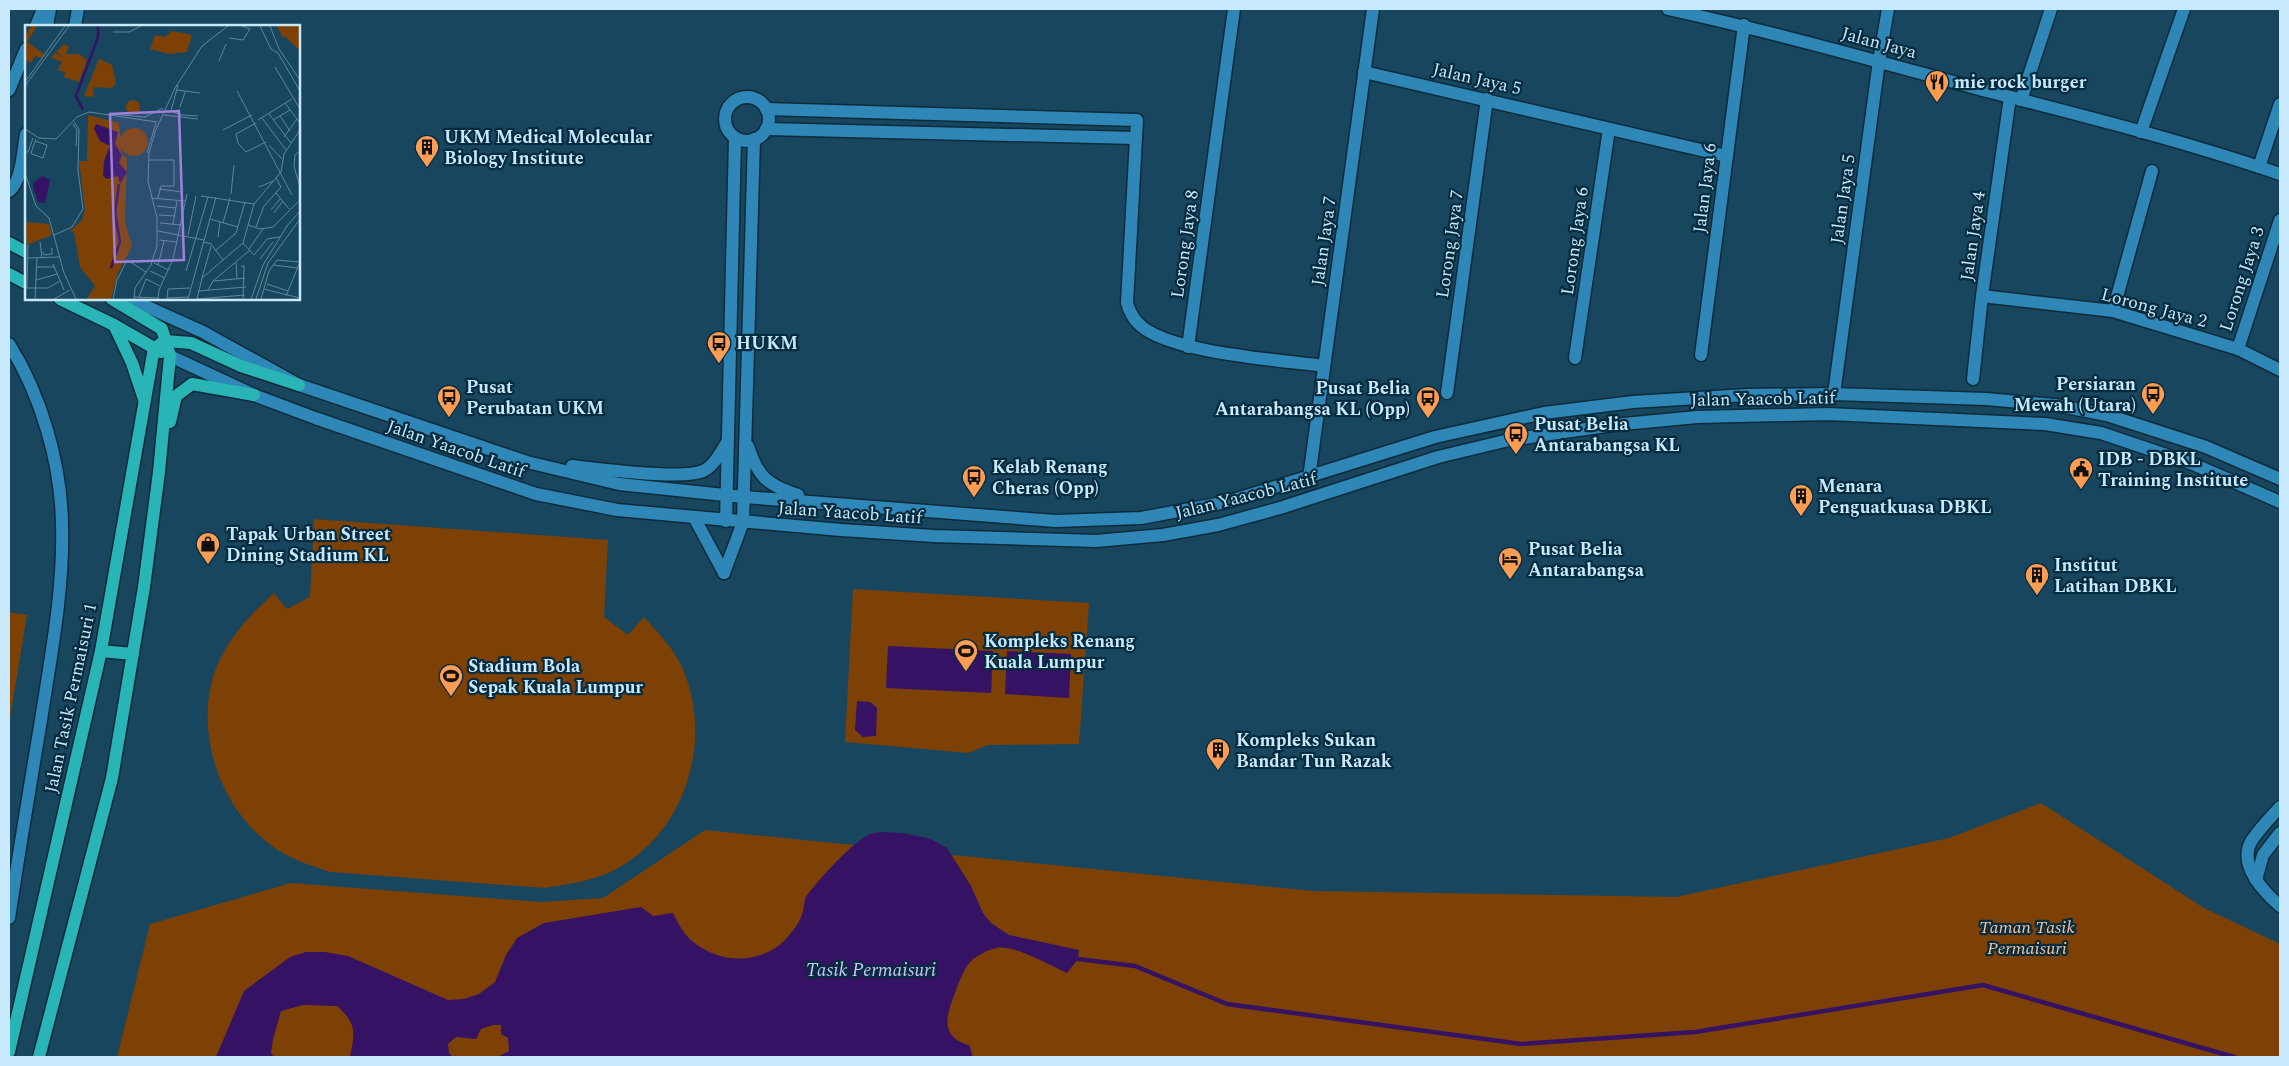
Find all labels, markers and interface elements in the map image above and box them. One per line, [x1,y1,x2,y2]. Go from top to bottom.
street label: Jalan Jaya [1838,20,1920,66]
inset map [25,25,300,300]
street label: Jalan Jaya 5 [1430,56,1524,102]
restaurant icon: mie rock burger [1924,69,1950,103]
place label: mie rock burger [1954,69,2087,96]
place label: UKM Medical Molecular Biology Institute [444,124,653,172]
building icon: UKM Medical Molecular Biology Institute [414,134,440,168]
street label: Jalan Jaya 6 [1686,141,1724,235]
street label: Jalan Jaya 5 [1823,152,1863,246]
street label: Lorong Jaya 6 [1554,185,1596,297]
street label: Lorong Jaya 8 [1164,188,1206,300]
street label: Lorong Jaya 7 [1429,188,1471,300]
street label: Jalan Jaya 4 [1953,189,1993,283]
street label: Jalan Jaya 7 [1304,194,1344,288]
street label: Lorong Jaya 3 [2212,223,2272,335]
street label: Lorong Jaya 2 [2098,281,2210,335]
bus stop icon: HUKM [706,330,732,364]
place label: HUKM [736,330,798,357]
place label: Persiaran Mewah (Utara) [2014,371,2136,419]
place label: Pusat Perubatan UKM [466,374,604,422]
place label: Pusat Belia Antarabangsa KL (Opp) [1215,375,1411,423]
bus stop icon: Persiaran Mewah (Utara) [2140,381,2166,415]
bus stop icon: Pusat Perubatan UKM [436,384,462,418]
street label: Jalan Yaacob Latif [1690,384,1837,414]
bus stop icon: Pusat Belia Antarabangsa KL (Opp) [1415,385,1441,419]
place label: Pusat Belia Antarabangsa KL [1534,411,1680,459]
street label: Jalan Yaacob Latif [383,413,531,486]
bus stop icon: Pusat Belia Antarabangsa KL [1503,421,1529,455]
place label: IDB - DBKL Training Institute [2098,446,2248,494]
place label: Kelab Renang Cheras (Opp) [992,454,1108,502]
public building icon: IDB - DBKL Training Institute [2068,456,2094,490]
bus stop icon: Kelab Renang Cheras (Opp) [961,464,987,498]
street label: Jalan Yaacob Latif [1173,465,1321,527]
place label: Menara Penguatkuasa DBKL [1818,473,1992,521]
building icon: Menara Penguatkuasa DBKL [1788,483,1814,517]
street label: Jalan Yaacob Latif [777,494,925,532]
place label: Tapak Urban Street Dining Stadium KL [226,521,391,569]
shop icon: Tapak Urban Street Dining Stadium KL [195,531,221,565]
place label: Pusat Belia Antarabangsa [1528,536,1645,584]
hotel icon: Pusat Belia Antarabangsa [1497,546,1523,580]
place label: Institut Latihan DBKL [2054,552,2177,600]
building icon: Institut Latihan DBKL [2024,562,2050,596]
street label: Jalan Tasik Permaisuri 1 [38,601,104,795]
place label: Kompleks Renang Kuala Lumpur [984,628,1135,676]
sports icon: Kompleks Renang Kuala Lumpur [953,638,979,672]
place label: Stadium Bola Sepak Kuala Lumpur [468,653,643,701]
sports icon: Stadium Bola Sepak Kuala Lumpur [438,663,464,697]
place label: Kompleks Sukan Bandar Tun Razak [1236,727,1392,775]
building icon: Kompleks Sukan Bandar Tun Razak [1205,737,1231,771]
park label: Taman Tasik Permaisuri [1979,914,2076,962]
water label: Tasik Permaisuri [806,956,936,985]

